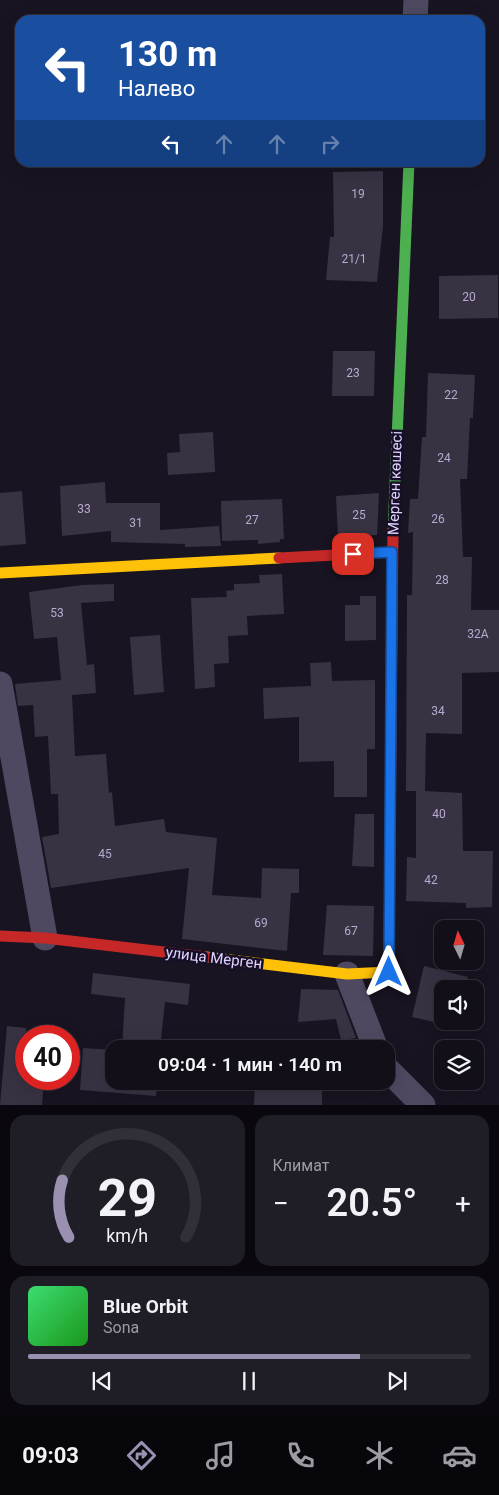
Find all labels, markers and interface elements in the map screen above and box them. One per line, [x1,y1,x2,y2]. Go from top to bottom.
text: 130 m [118,34,217,75]
icon: left [35,35,100,100]
text: Налево [118,76,195,101]
icon: left [157,130,185,158]
icon: ahead [210,130,238,158]
icon: ahead [263,130,291,158]
icon: right [316,130,344,158]
house number: 19 [351,187,365,201]
house number: 21/1 [341,252,367,266]
house number: 20 [462,290,476,304]
house number: 23 [346,366,360,380]
house number: 22 [444,388,458,402]
street label: Мерген көшесі [384,431,406,535]
house number: 24 [437,451,451,465]
house number: 33 [77,502,91,516]
house number: 25 [352,508,366,522]
house number: 26 [431,512,445,526]
house number: 27 [245,513,259,527]
house number: 31 [129,516,143,530]
pin [332,533,374,575]
icon: arrive [339,540,367,568]
house number: 28 [435,573,449,587]
house number: 53 [50,606,64,620]
house number: 32А [467,627,489,641]
house number: 34 [431,704,445,718]
house number: 40 [432,807,446,821]
house number: 45 [98,847,112,861]
house number: 42 [424,873,438,887]
house number: 69 [254,916,268,930]
north arrow [434,920,484,970]
map controls [434,920,484,1090]
house number: 67 [344,924,358,938]
street label: улица Мерген [165,943,263,973]
position arrow [362,945,414,997]
button: sound [434,980,484,1030]
speed limit sign: 40 [15,1025,80,1090]
button: layers [434,1040,484,1090]
text: 09:04 · 1 мин · 140 m [158,1053,342,1076]
text: Климат [273,1156,329,1175]
text: 29 [97,1168,157,1229]
text: 20.5° [327,1181,417,1225]
text: − [273,1187,289,1220]
text: + [455,1187,471,1220]
text: km/h [106,1225,148,1246]
text: Blue Orbit [103,1295,188,1318]
text: Sona [103,1318,139,1337]
icon: previous [88,1367,116,1395]
icon: pause [235,1367,263,1395]
icon: next [383,1367,411,1395]
icon: directions [124,1438,159,1473]
icon: music [203,1438,238,1473]
icon: phone [283,1438,318,1473]
icon: climate [362,1438,397,1473]
icon: car [442,1438,477,1473]
text: 09:03 [22,1443,79,1468]

